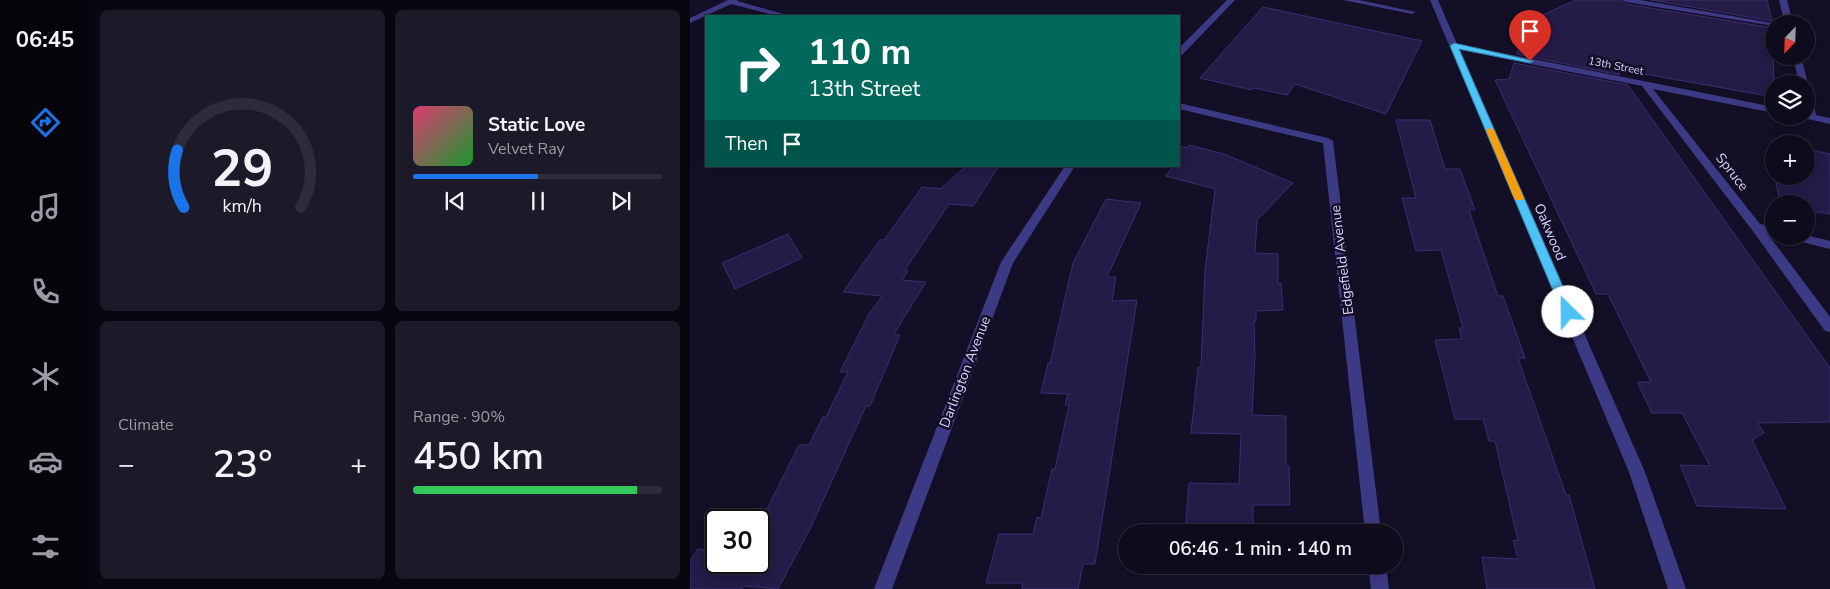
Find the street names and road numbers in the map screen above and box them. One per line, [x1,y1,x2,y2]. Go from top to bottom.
street label: 13th Street [1587,53,1645,79]
street label: Spruce [1711,149,1753,195]
street label: Oakwood [1529,201,1571,263]
street label: Edgefield Avenue [1326,204,1358,316]
street label: Darlington Avenue [935,313,995,431]

